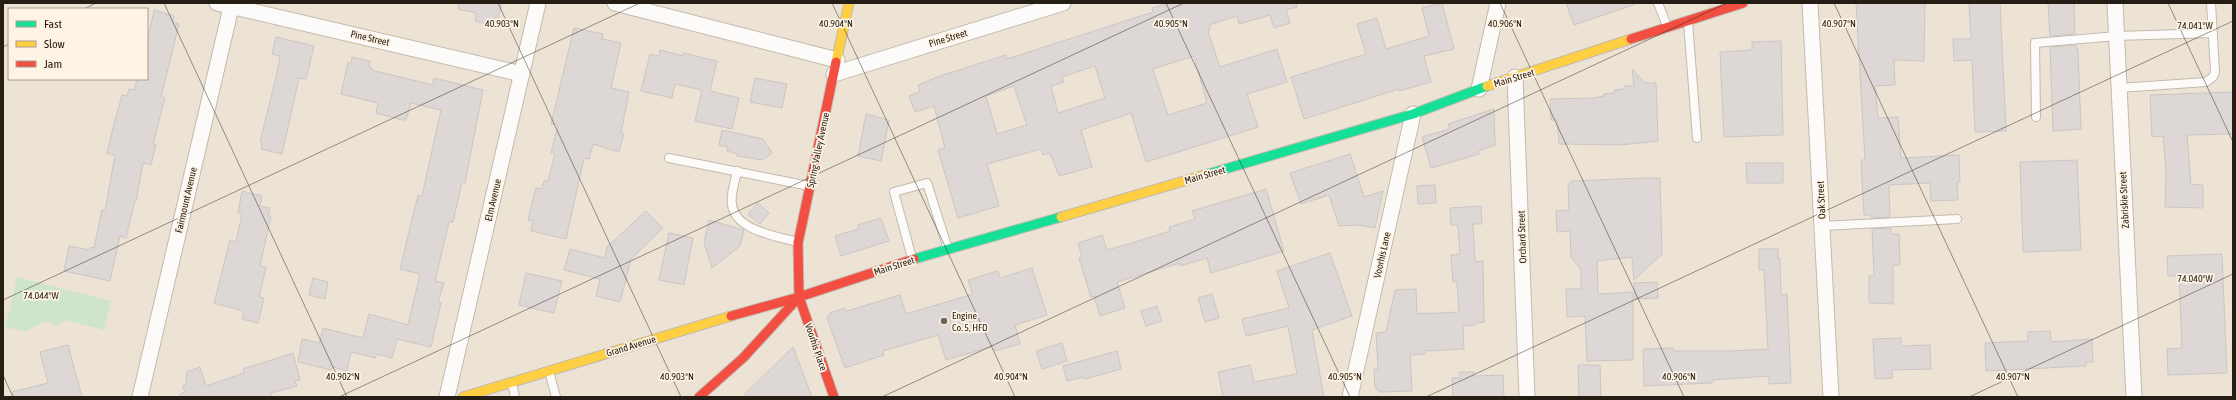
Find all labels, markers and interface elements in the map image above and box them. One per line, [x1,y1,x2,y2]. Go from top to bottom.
legend [8,8,148,80]
text: Fast [44,17,62,31]
text: 40.903°N [485,18,519,29]
text: 40.904°N [819,18,853,29]
text: 40.905°N [1154,18,1188,29]
text: 40.906°N [1488,18,1522,29]
text: 40.907°N [1822,18,1856,29]
text: 74.041°W [2177,20,2213,31]
street label: Pine Street [927,27,969,49]
street label: Pine Street [349,28,391,48]
text: Slow [44,37,65,51]
text: Jam [44,57,62,71]
street label: Main Street [1492,67,1536,89]
street label: Spring Valley Avenue [805,111,831,189]
street label: Main Street [1183,164,1227,186]
street label: Fairmount Avenue [173,166,199,234]
street label: Zabriskie Street [2117,171,2131,229]
street label: Elm Avenue [483,177,503,222]
street label: Oak Street [1815,181,1827,219]
street label: Orchard Street [1516,210,1528,264]
street label: Voorhis Lane [1371,230,1393,279]
street label: Main Street [872,254,916,278]
text: 74.040°W [2177,273,2213,284]
text: 74.044°W [23,290,59,301]
place label: Engine Co. 5, HFD [952,310,988,333]
marker: Engine Co. 5, HFD [939,316,949,326]
street label: Voorhis Place [803,322,829,373]
street label: Grand Avenue [605,333,658,359]
text: 40.902°N [326,371,360,382]
text: 40.903°N [660,371,694,382]
text: 40.904°N [994,371,1028,382]
text: 40.905°N [1328,371,1362,382]
text: 40.906°N [1662,371,1696,382]
text: 40.907°N [1996,371,2030,382]

